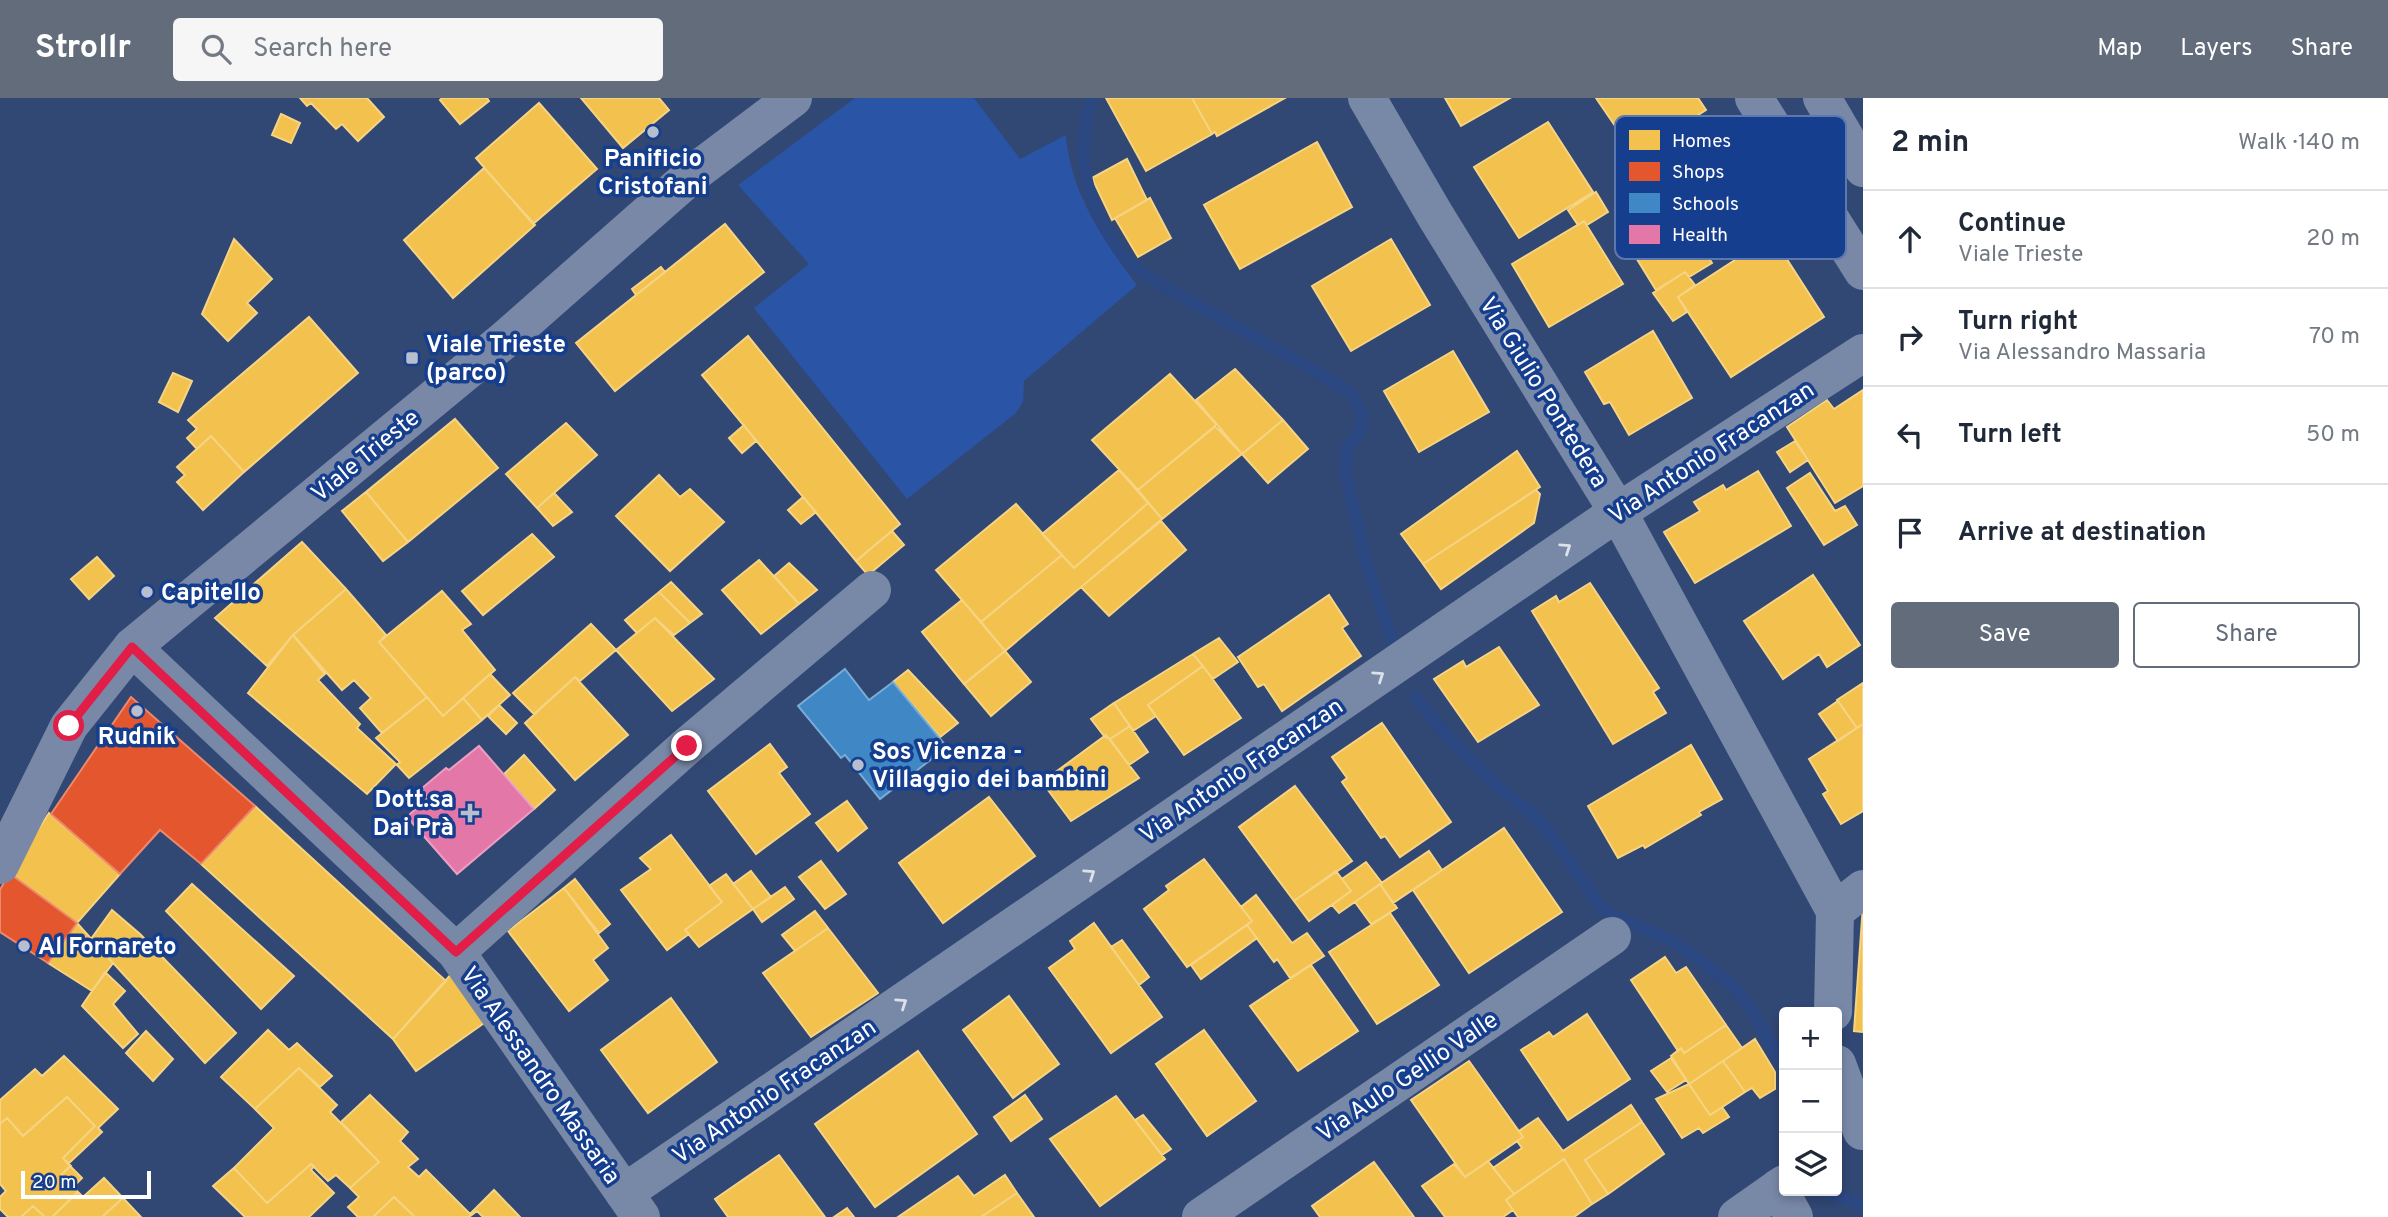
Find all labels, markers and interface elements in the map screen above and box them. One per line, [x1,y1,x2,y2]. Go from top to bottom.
search box [173,18,663,81]
text: Strollr [35,28,131,70]
icon: search [197,30,235,68]
text: Search here [253,33,392,66]
text: Map [2097,34,2142,64]
text: Layers [2180,34,2252,64]
text: Share [2290,34,2353,64]
legend [1615,116,1846,259]
marker: Panificio Cristofani [645,124,661,140]
text: 2 min [1891,125,1969,162]
text: Walk · 140 m [2238,129,2360,158]
text: Homes [1672,130,1731,154]
place label: Panificio Cristofani [598,145,708,203]
text: Shops [1672,161,1724,185]
text: Schools [1672,193,1739,217]
text: Continue [1958,208,2066,241]
icon: ahead [1891,220,1929,258]
text: Health [1672,224,1728,248]
text: 20 m [2306,225,2360,254]
text: Viale Trieste [1958,241,2083,270]
street label: Via Giulio Pontedera [1471,292,1613,494]
text: Turn right [1958,306,2078,339]
icon: right [1891,318,1929,356]
text: 70 m [2309,323,2360,352]
place label: Viale Trieste (parco) [426,331,566,389]
text: Via Alessandro Massaria [1958,339,2206,368]
marker: Viale Trieste (parco) [404,350,420,366]
street label: Via Antonio Fracanzan [1603,376,1821,531]
street label: Viale Trieste [306,404,427,509]
icon: left [1891,416,1929,454]
text: Turn left [1958,419,2062,452]
text: 50 m [2306,421,2360,450]
icon: arrive [1891,514,1929,552]
text: Arrive at destination [1958,517,2206,550]
one-way arrow [1559,543,1572,556]
place label: Capitello [161,579,261,609]
marker: Capitello [139,584,155,600]
button: Save [1891,602,2119,668]
button: Share [2133,602,2360,668]
one-way arrow [1371,672,1384,684]
street label: Via Antonio Fracanzan [1134,692,1350,851]
marker: Rudnik [129,703,145,719]
route start [53,710,84,741]
place label: Rudnik [98,723,176,753]
route end [671,730,702,761]
place label: Sos Vicenza - Villaggio dei bambini [872,738,1107,796]
marker: Sos Vicenza - Villaggio dei bambini [850,757,866,773]
place label: Dott.sa Dai Prà [373,786,454,844]
marker: Dott.sa Dai Prà [460,803,480,823]
one-way arrow [1082,870,1095,882]
place label: Al Fornareto [38,933,177,963]
marker: Al Fornareto [16,938,32,954]
street label: Via Alessandro Massaria [453,961,626,1191]
one-way arrow [894,998,907,1011]
street label: Via Aulo Gellio Valle [1312,1006,1505,1149]
map controls [1779,1007,1842,1196]
button: + [1779,1007,1842,1070]
street label: Via Antonio Fracanzan [667,1013,883,1172]
button: − [1779,1070,1842,1133]
button: layers [1779,1133,1842,1196]
scale bar [21,1168,150,1200]
text: 20 m [32,1171,76,1195]

